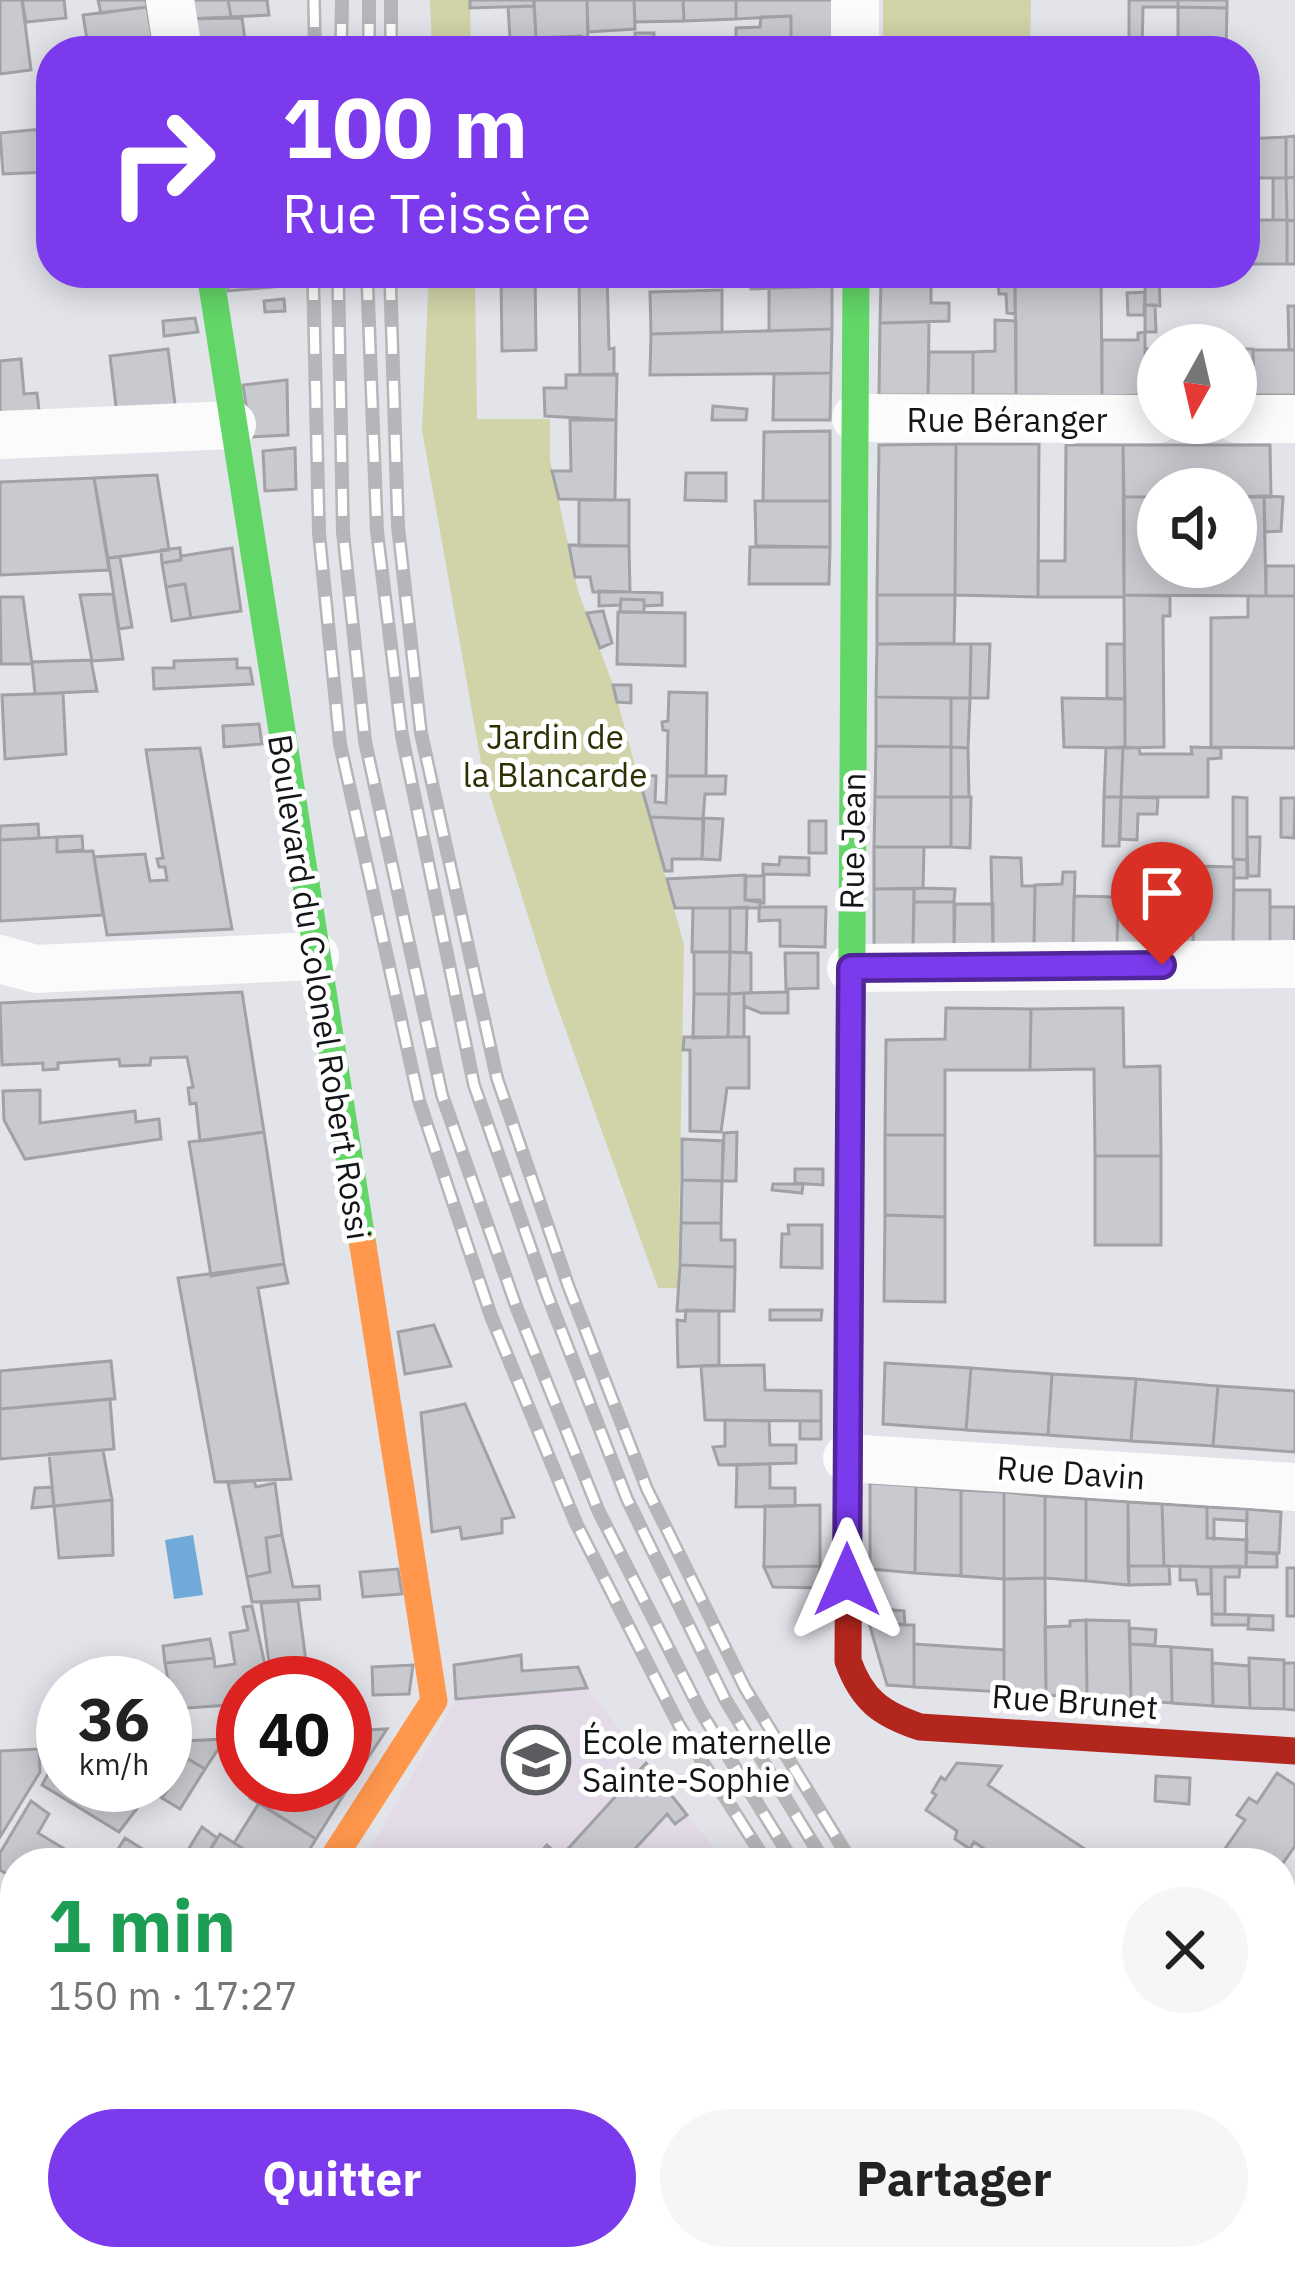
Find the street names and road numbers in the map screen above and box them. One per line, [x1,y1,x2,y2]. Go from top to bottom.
street label: Rue Béranger [906,398,1108,441]
street label: Boulevard du Colonel Robert Rossi [259,731,381,1243]
street label: Rue Jean [829,772,875,910]
street label: Rue Davin [995,1445,1147,1499]
street label: Rue Brunet [990,1674,1160,1728]

